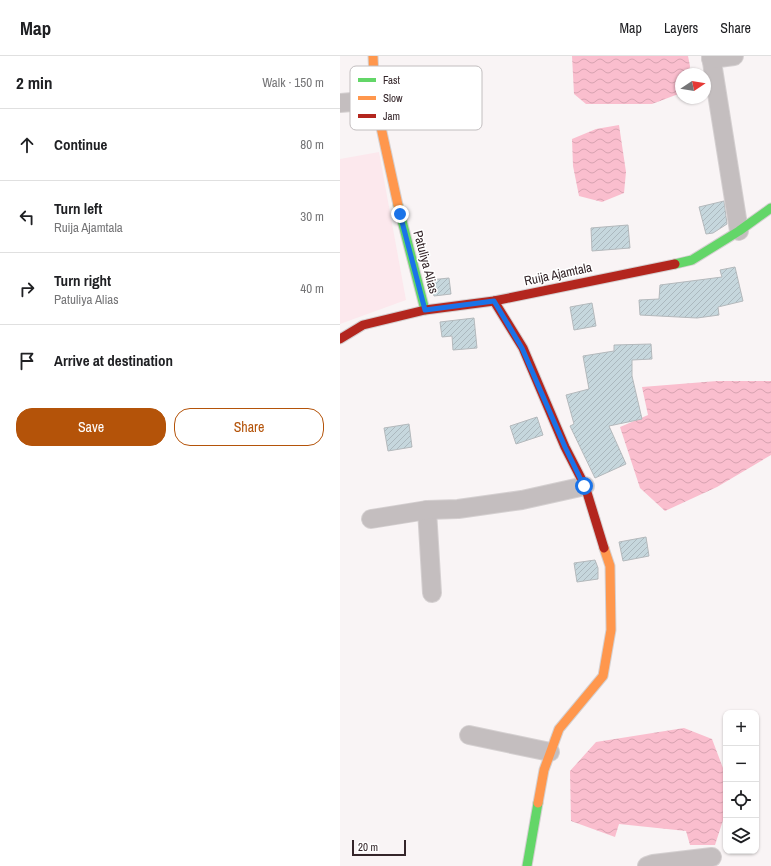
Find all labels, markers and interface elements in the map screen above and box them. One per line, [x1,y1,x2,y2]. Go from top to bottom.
text: Map [20,15,51,41]
text: Map [620,19,642,37]
text: Layers [664,19,698,37]
text: Share [720,19,751,37]
legend [350,66,482,130]
north arrow [675,68,711,104]
text: 2 min [16,71,52,94]
text: Fast [383,73,401,87]
text: Walk · 150 m [262,74,324,91]
text: Slow [383,91,403,105]
text: Jam [383,109,400,123]
icon: ahead [16,134,38,156]
text: Continue [54,134,107,155]
text: 80 m [300,136,324,153]
text: Turn left [54,198,102,219]
route end [391,205,409,223]
icon: left [16,206,38,228]
text: 30 m [300,208,324,225]
text: Ruija Ajamtala [54,219,123,236]
street label: Patuliya Alias [409,229,443,295]
street label: Ruija Ajamtala [523,259,593,289]
text: Turn right [54,270,111,291]
icon: right [16,278,38,300]
text: 40 m [300,280,324,297]
text: Patuliya Alias [54,291,119,308]
icon: arrive [16,350,38,372]
text: Arrive at destination [54,350,173,371]
button: Save [16,408,166,446]
button: Share [174,408,324,446]
route start [575,477,593,495]
map controls [723,710,759,854]
button: + [723,710,759,746]
button: − [723,746,759,782]
button: locate [723,782,759,818]
button: layers [723,818,759,854]
scale bar [352,838,406,857]
text: 20 m [358,840,378,854]

